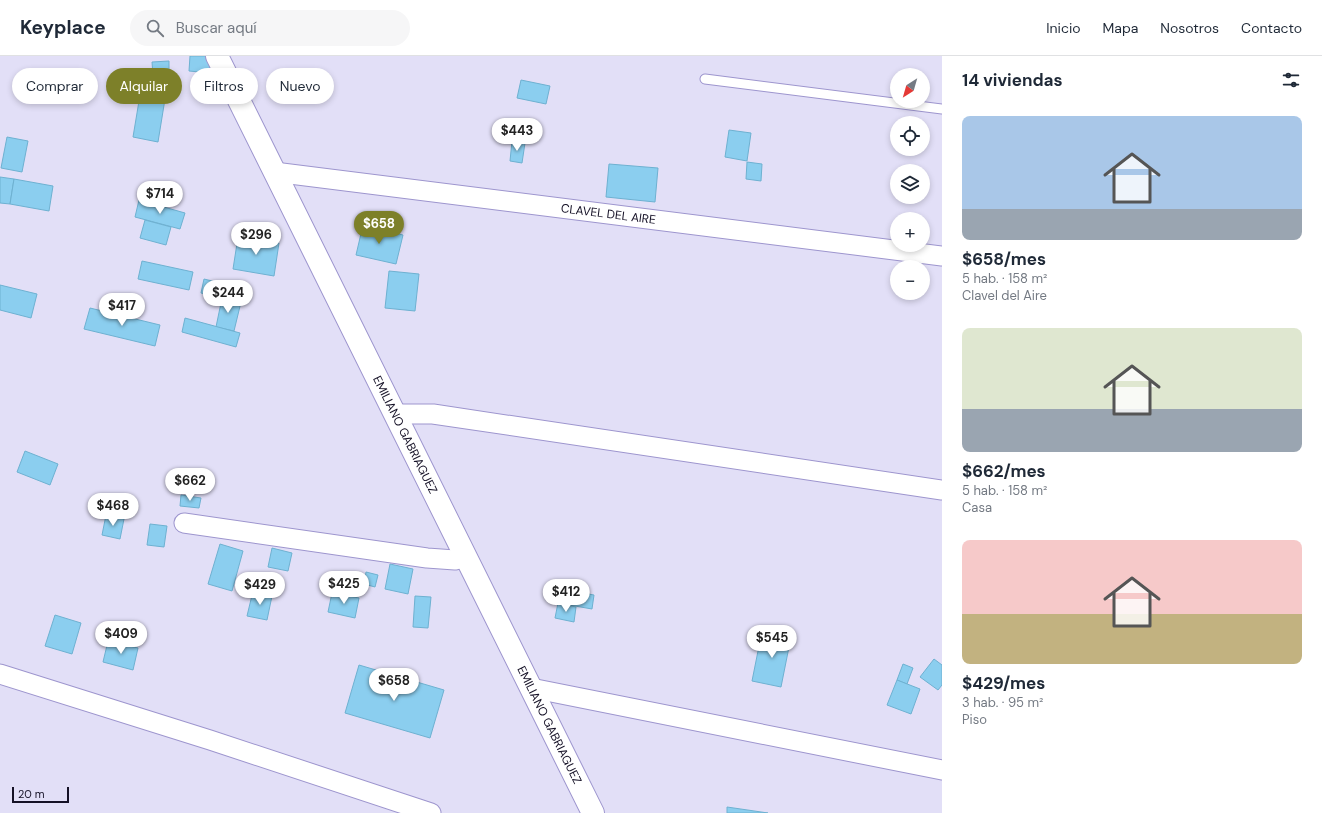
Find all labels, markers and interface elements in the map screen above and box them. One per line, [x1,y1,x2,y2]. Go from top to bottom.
search box [130,10,410,46]
text: Keyplace [20,15,106,40]
icon: search [144,17,166,39]
text: Buscar aquí [176,18,257,38]
text: Inicio [1046,19,1081,37]
text: Mapa [1103,19,1138,37]
text: Nosotros [1160,19,1219,37]
text: Contacto [1241,19,1302,37]
chip: Comprar [12,68,98,104]
chip: Alquilar [106,68,182,104]
chip: Filtros [190,68,258,104]
chip: Nuevo [266,68,334,104]
north arrow [890,68,930,108]
map controls [890,68,930,300]
text: 14 viviendas [962,69,1063,91]
icon: filters [1280,69,1302,91]
button: locate [890,116,930,156]
pin: $443 [493,118,541,152]
text: $443 [501,122,533,139]
icon: home [1096,142,1168,214]
button: layers [890,164,930,204]
pin: $714 [136,181,184,215]
text: $714 [146,185,174,202]
street label: CLAVEL DEL AIRE [560,200,657,228]
pin: $658 [355,211,403,245]
button: + [890,212,930,252]
text: $658 [363,215,395,232]
pin: $296 [232,222,280,256]
text: $296 [240,226,272,243]
text: $658/mes [962,248,1046,270]
button: − [890,260,930,300]
text: 5 hab. · 158 m² [962,270,1047,287]
pin: $244 [204,280,252,314]
text: $244 [212,284,244,301]
text: Clavel del Aire [962,287,1047,304]
pin: $417 [98,293,146,327]
text: $417 [108,297,136,314]
icon: home [1096,354,1168,426]
street label: EMILIANO GABRIAGUEZ [369,373,441,496]
text: $662/mes [962,460,1046,482]
pin: $662 [166,468,214,502]
text: $662 [174,472,206,489]
text: 5 hab. · 158 m² [962,482,1047,499]
pin: $468 [89,493,137,527]
text: $468 [97,497,129,514]
text: Casa [962,499,992,516]
icon: home [1096,566,1168,638]
pin: $425 [320,571,368,605]
pin: $429 [236,572,284,606]
text: $425 [328,575,360,592]
text: $429 [244,576,276,593]
pin: $412 [542,579,590,613]
text: $412 [552,583,580,600]
pin: $409 [97,621,145,655]
text: $409 [104,625,138,642]
pin: $545 [748,625,796,659]
text: $545 [756,629,788,646]
street label: EMILIANO GABRIAGUEZ [513,663,585,787]
pin: $658 [370,668,418,702]
text: $658 [378,672,410,689]
text: $429/mes [962,672,1045,694]
text: 3 hab. · 95 m² [962,694,1043,711]
text: Piso [962,711,987,728]
scale bar [12,785,69,804]
text: 20 m [18,787,44,801]

